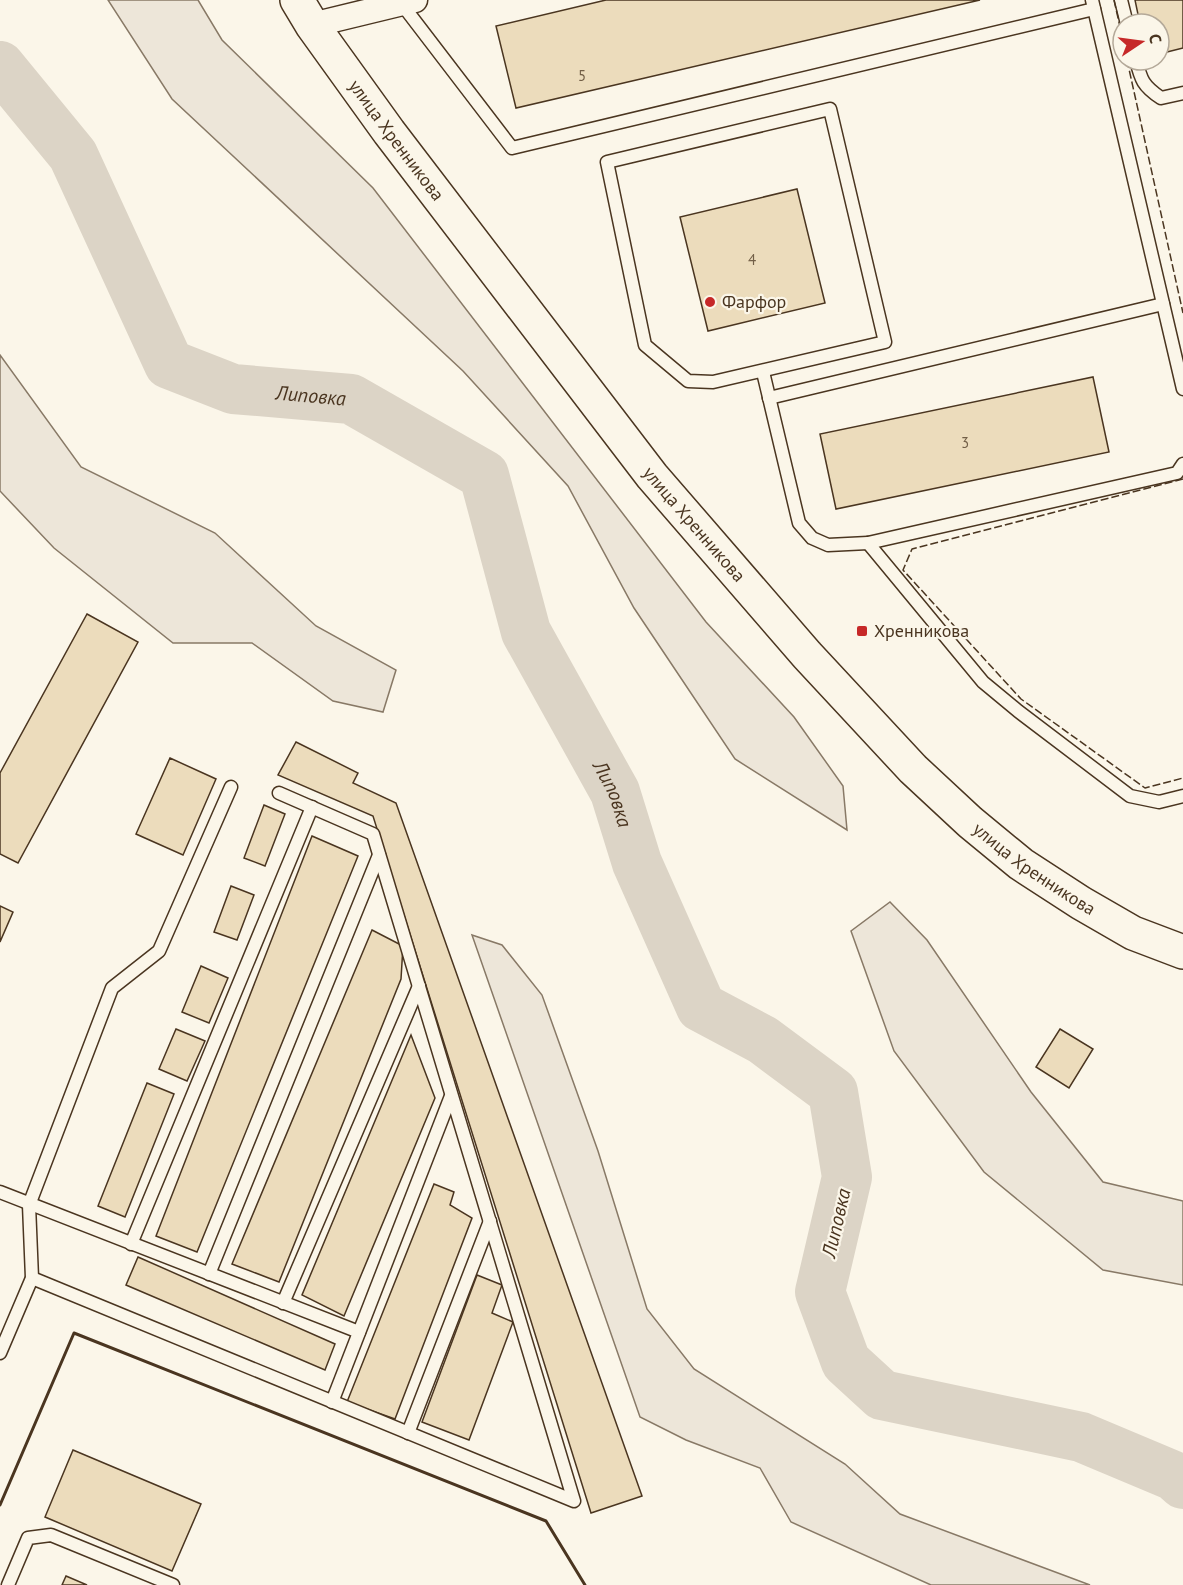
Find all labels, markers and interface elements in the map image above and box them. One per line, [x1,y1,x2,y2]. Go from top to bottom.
north arrow [1111,12,1171,72]
text: С [1145,32,1166,45]
house number: 5 [578,66,586,85]
street label: улица Хренникова [344,75,449,205]
house number: 4 [748,250,756,269]
place label: Фарфор [722,290,786,313]
marker: Фарфор [703,295,717,309]
water label: Липовка [274,380,347,412]
house number: 3 [961,433,969,452]
street label: улица Хренникова [638,462,751,587]
place label: Хренникова [874,619,969,642]
marker: Хренникова [855,624,869,638]
water label: Липовка [587,755,638,831]
street label: улица Хренникова [968,817,1100,920]
water label: Липовка [815,1186,857,1261]

